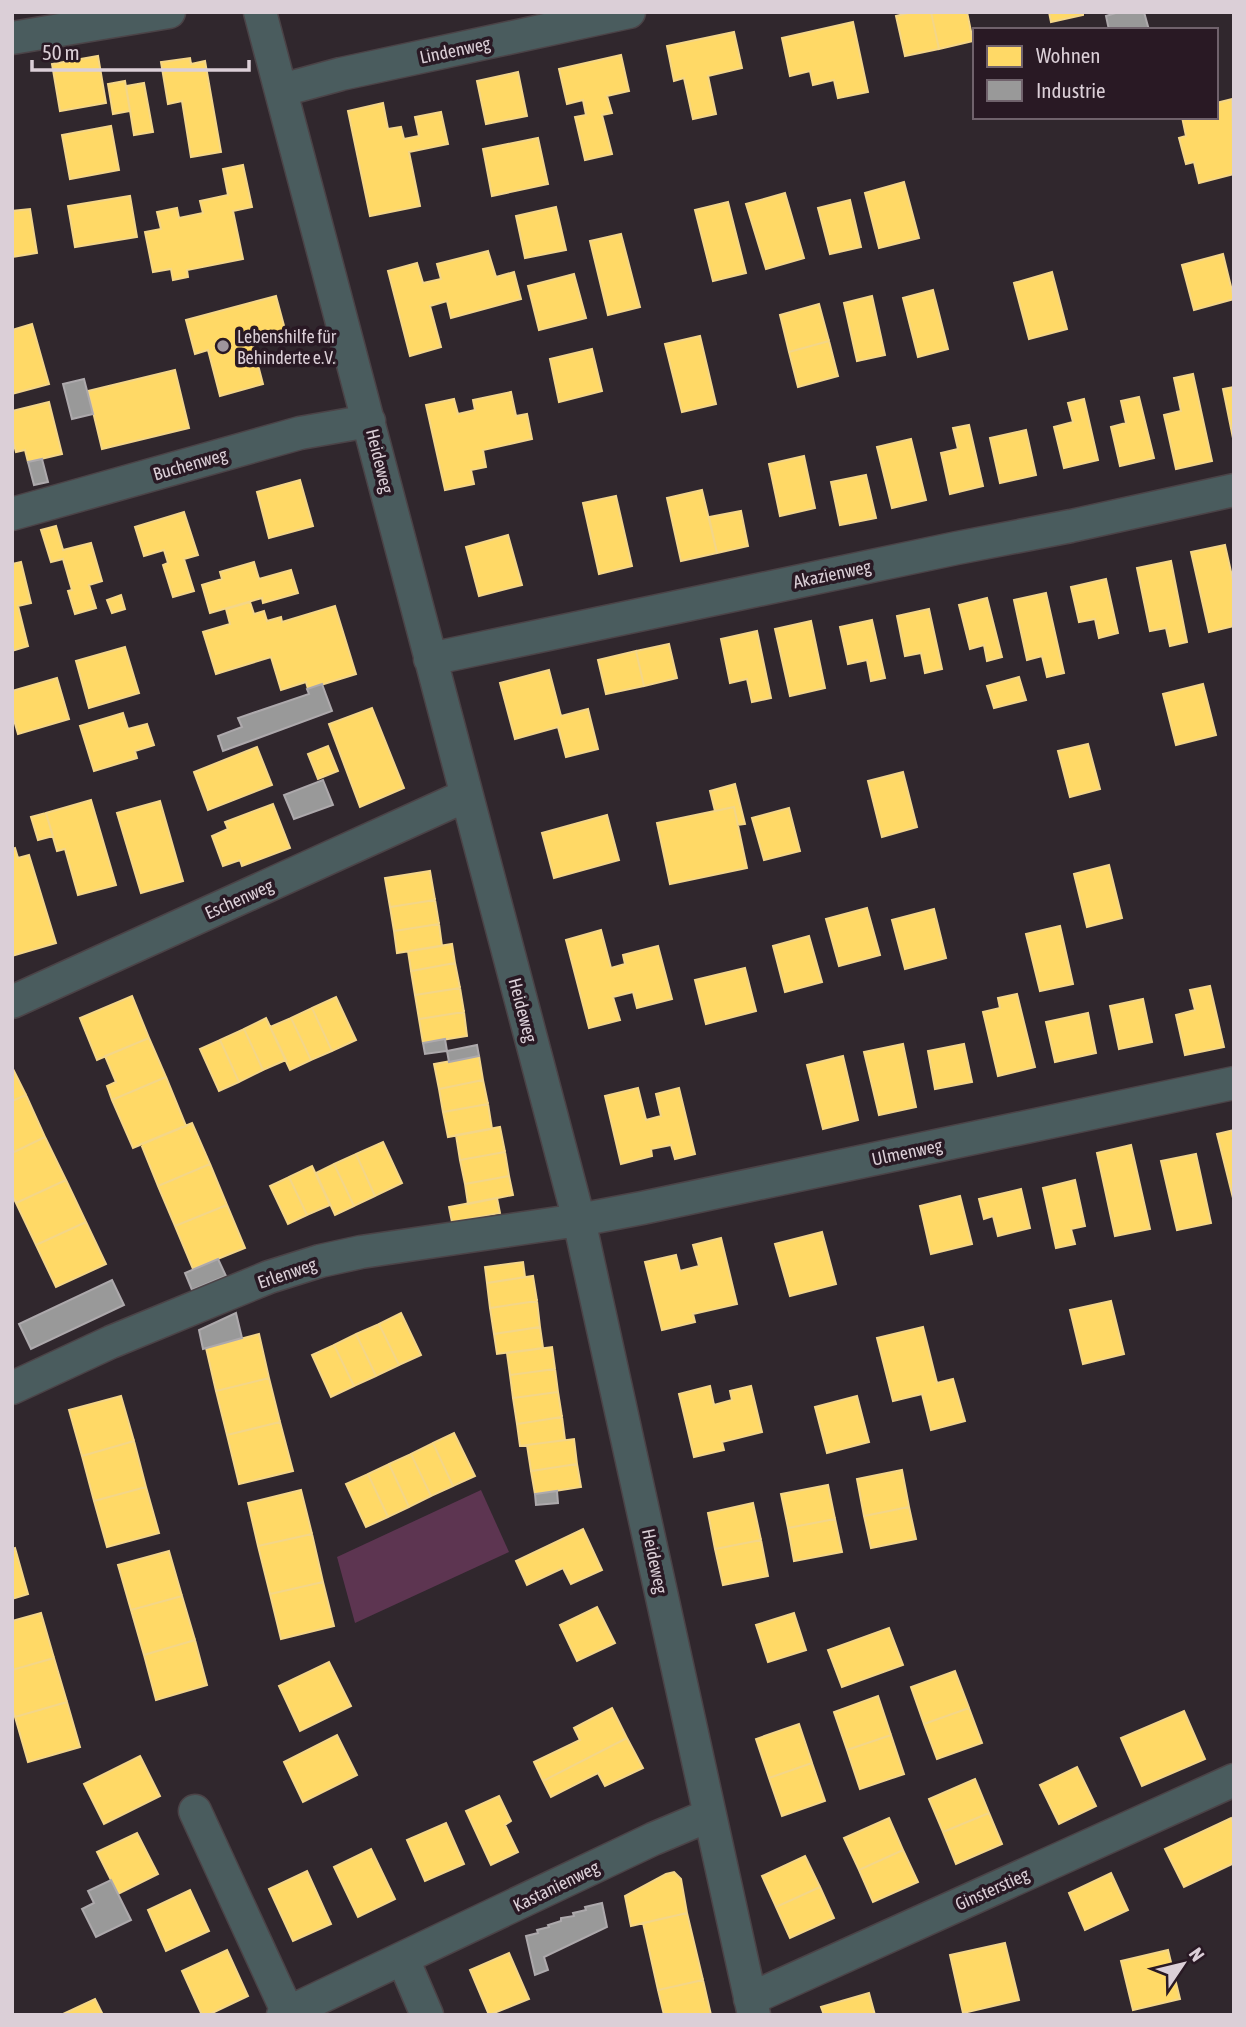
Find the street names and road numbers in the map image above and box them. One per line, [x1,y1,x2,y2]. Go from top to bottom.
street label: Lindenweg [418,32,493,68]
street label: Heideweg [362,427,398,496]
street label: Buchenweg [151,443,230,485]
street label: Akazienweg [791,555,873,592]
street label: Eschenweg [201,874,277,923]
street label: Heideweg [504,976,542,1045]
street label: Ulmenweg [870,1134,945,1170]
street label: Erlenweg [255,1253,319,1293]
street label: Heideweg [638,1527,672,1596]
street label: Kastanienweg [510,1856,603,1916]
street label: Ginsterstieg [952,1863,1033,1915]

